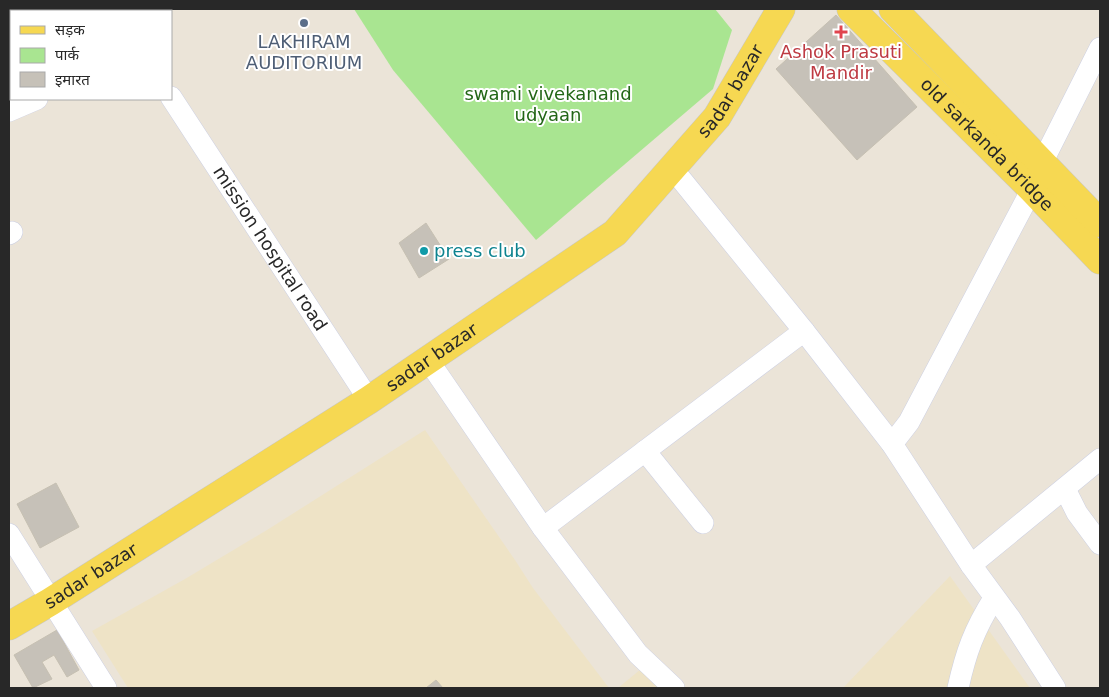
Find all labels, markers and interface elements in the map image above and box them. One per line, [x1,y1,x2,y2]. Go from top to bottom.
legend [10,10,172,100]
marker: LAKHIRAM AUDITORIUM [298,17,310,29]
text: सड़क [55,21,85,39]
marker: Ashok Prasuti Mandir [834,25,848,39]
place label: LAKHIRAM AUDITORIUM [246,31,362,73]
street label: sadar bazar [693,40,768,142]
place label: Ashok Prasuti Mandir [780,41,902,83]
text: पार्क [55,46,79,64]
text: इमारत [55,71,90,89]
street label: old sarkanda bridge [916,73,1058,215]
park label: swami vivekanand udyaan [464,83,632,125]
street label: mission hospital road [209,162,332,334]
place label: press club [434,240,526,261]
marker: press club [418,245,430,257]
street label: sadar bazar [382,318,482,396]
street label: sadar bazar [40,538,142,613]

